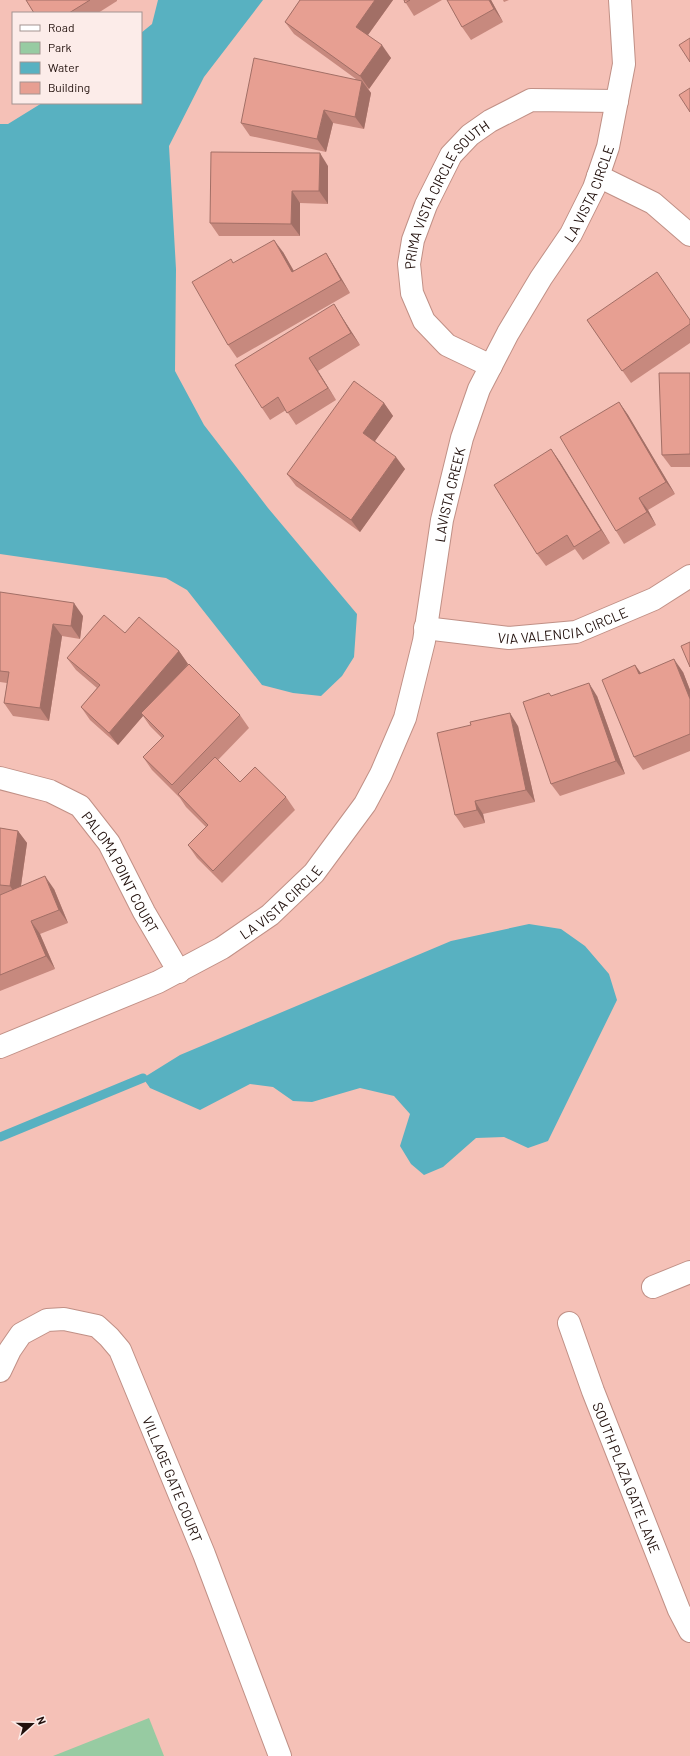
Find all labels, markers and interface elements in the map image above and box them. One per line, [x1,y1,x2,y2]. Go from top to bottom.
legend [12,12,142,104]
text: Road [48,20,75,34]
text: Park [48,40,72,54]
text: Water [48,60,80,74]
text: Building [48,80,90,94]
street label: PRIMA VISTA CIRCLE SOUTH [400,116,492,270]
street label: LA VISTA CIRCLE [560,143,617,245]
street label: LAVISTA CREEK [430,445,468,543]
street label: VIA VALENCIA CIRCLE [497,603,630,646]
street label: PALOMA POINT COURT [79,808,163,936]
street label: LA VISTA CIRCLE [236,862,325,942]
street label: SOUTH PLAZA GATE LANE [590,1400,664,1555]
street label: VILLAGE GATE COURT [140,1414,207,1545]
north arrow [12,1704,52,1744]
text: N [34,1714,49,1726]

